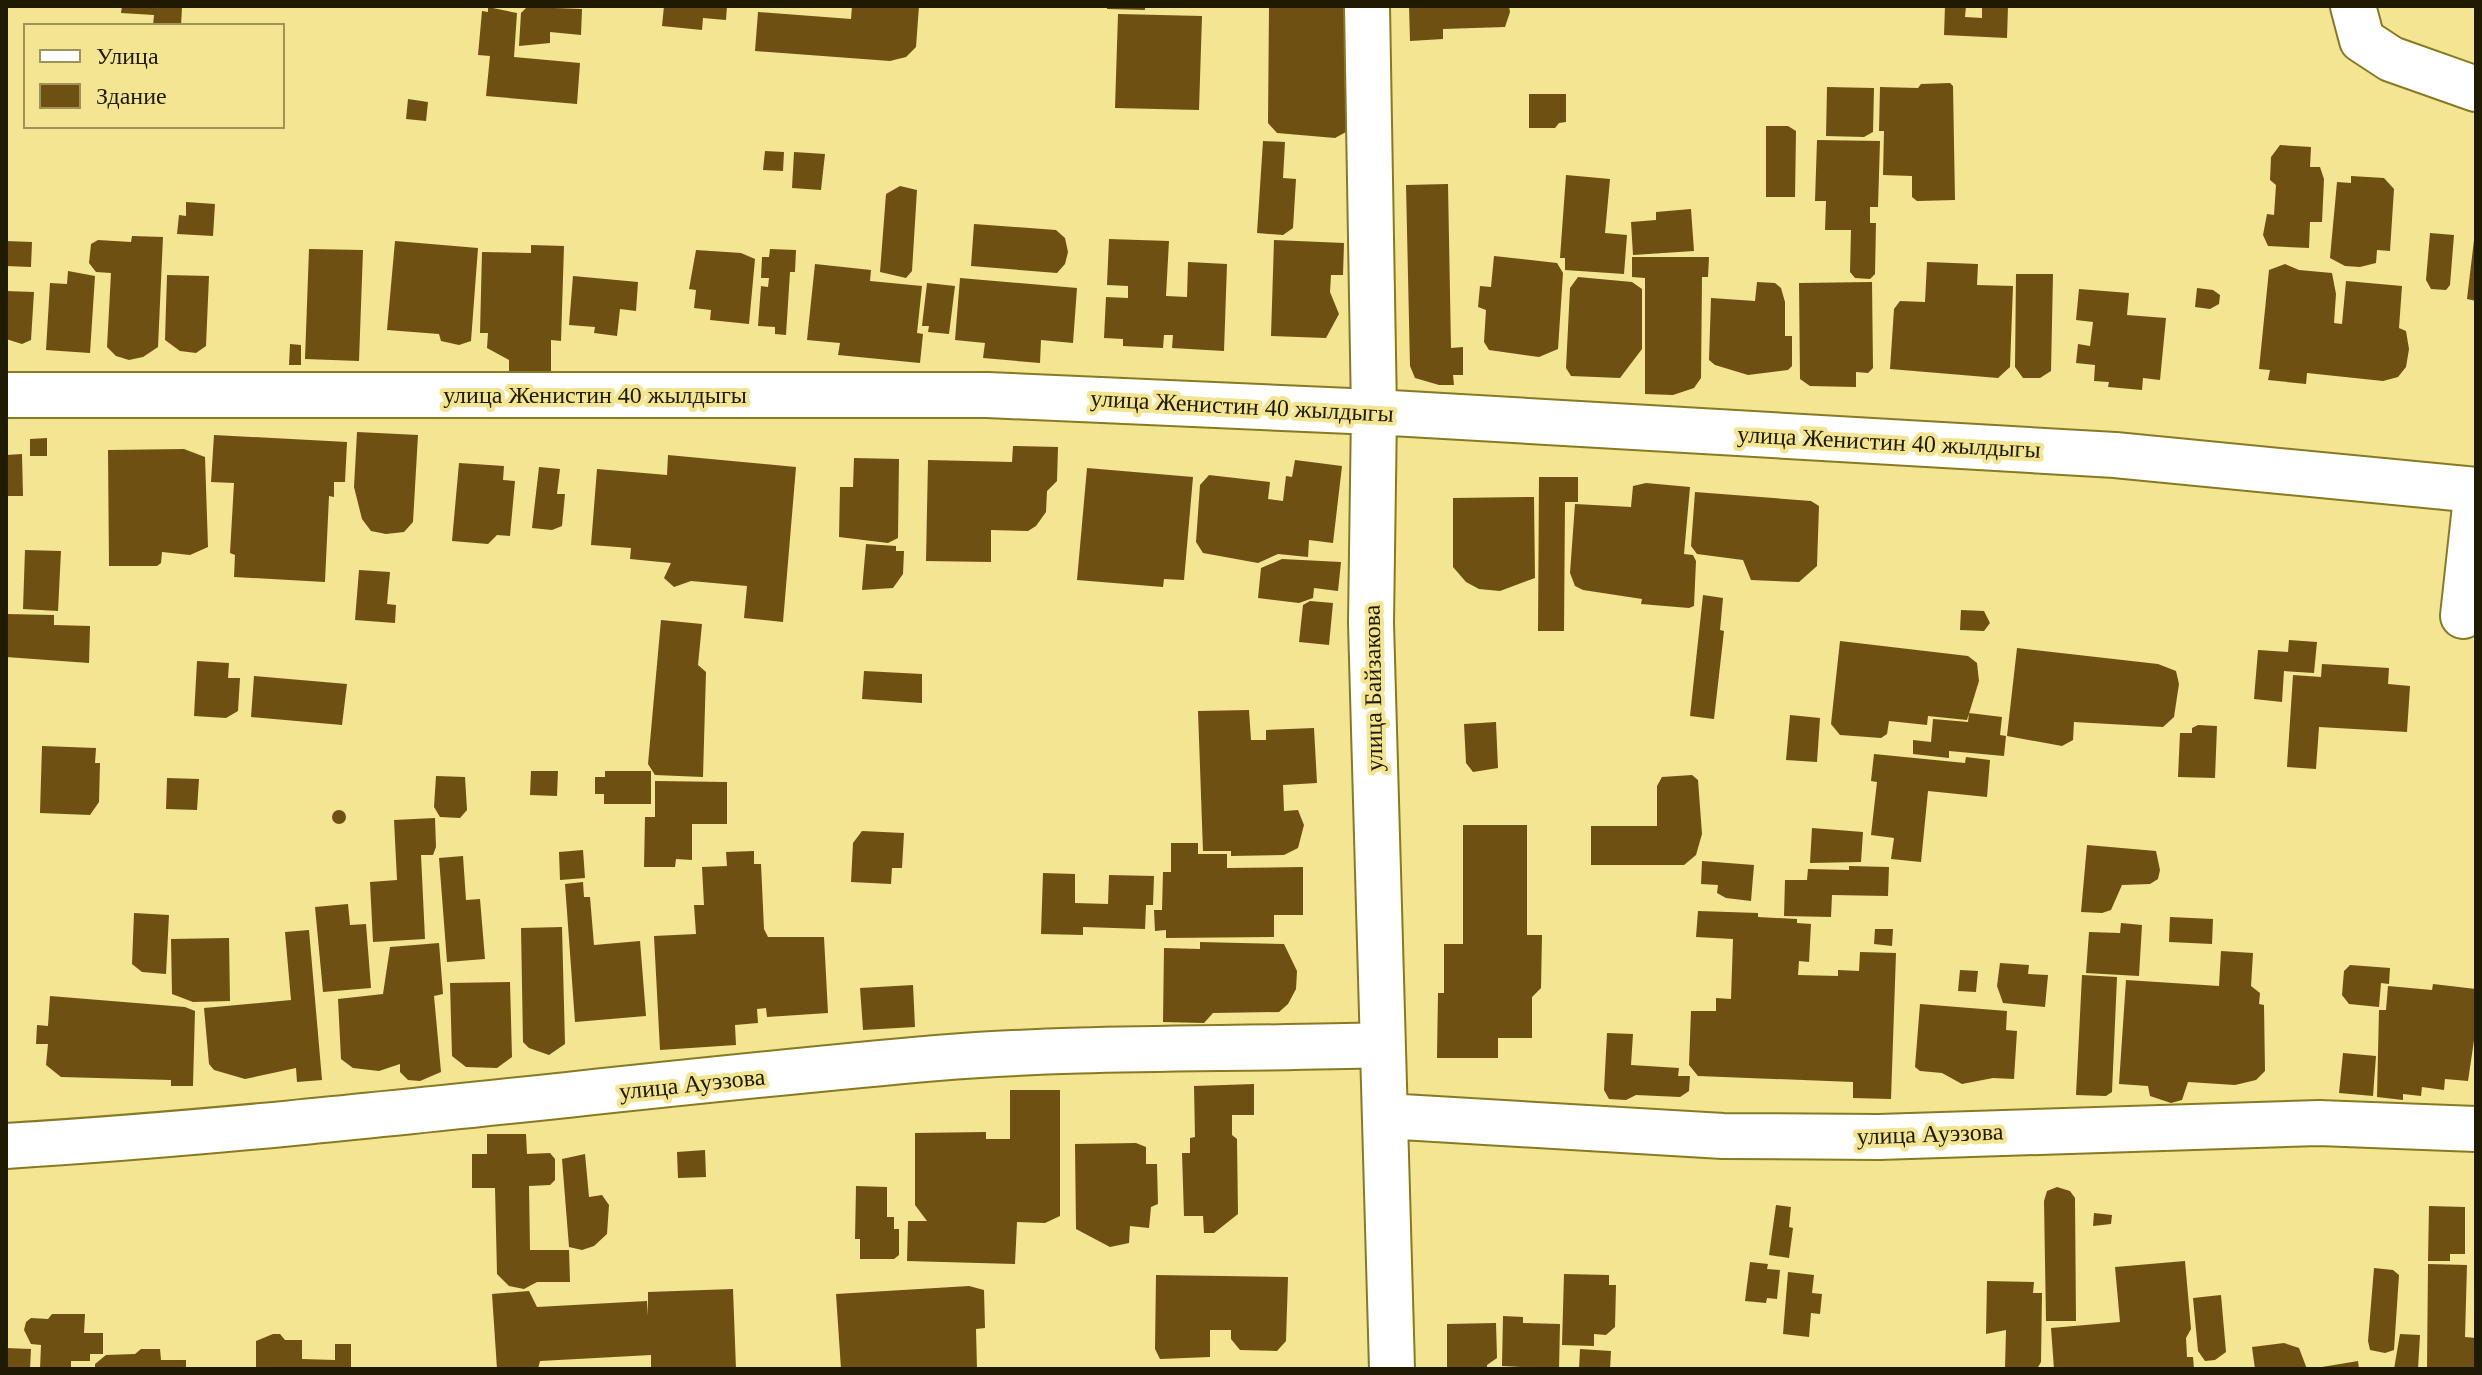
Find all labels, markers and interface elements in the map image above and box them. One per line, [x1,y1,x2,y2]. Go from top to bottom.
legend [24,24,284,128]
text: Улица [96,43,159,69]
text: Здание [96,83,167,109]
street label: улица Женистин 40 жылдыгы [443,382,747,408]
street label: улица Женистин 40 жылдыгы [1090,385,1394,427]
street label: улица Женистин 40 жылдыгы [1737,421,2041,463]
street label: улица Байзакова [1359,604,1387,772]
street label: улица Ауэзова [618,1063,767,1105]
street label: улица Ауэзова [1856,1118,2004,1150]

